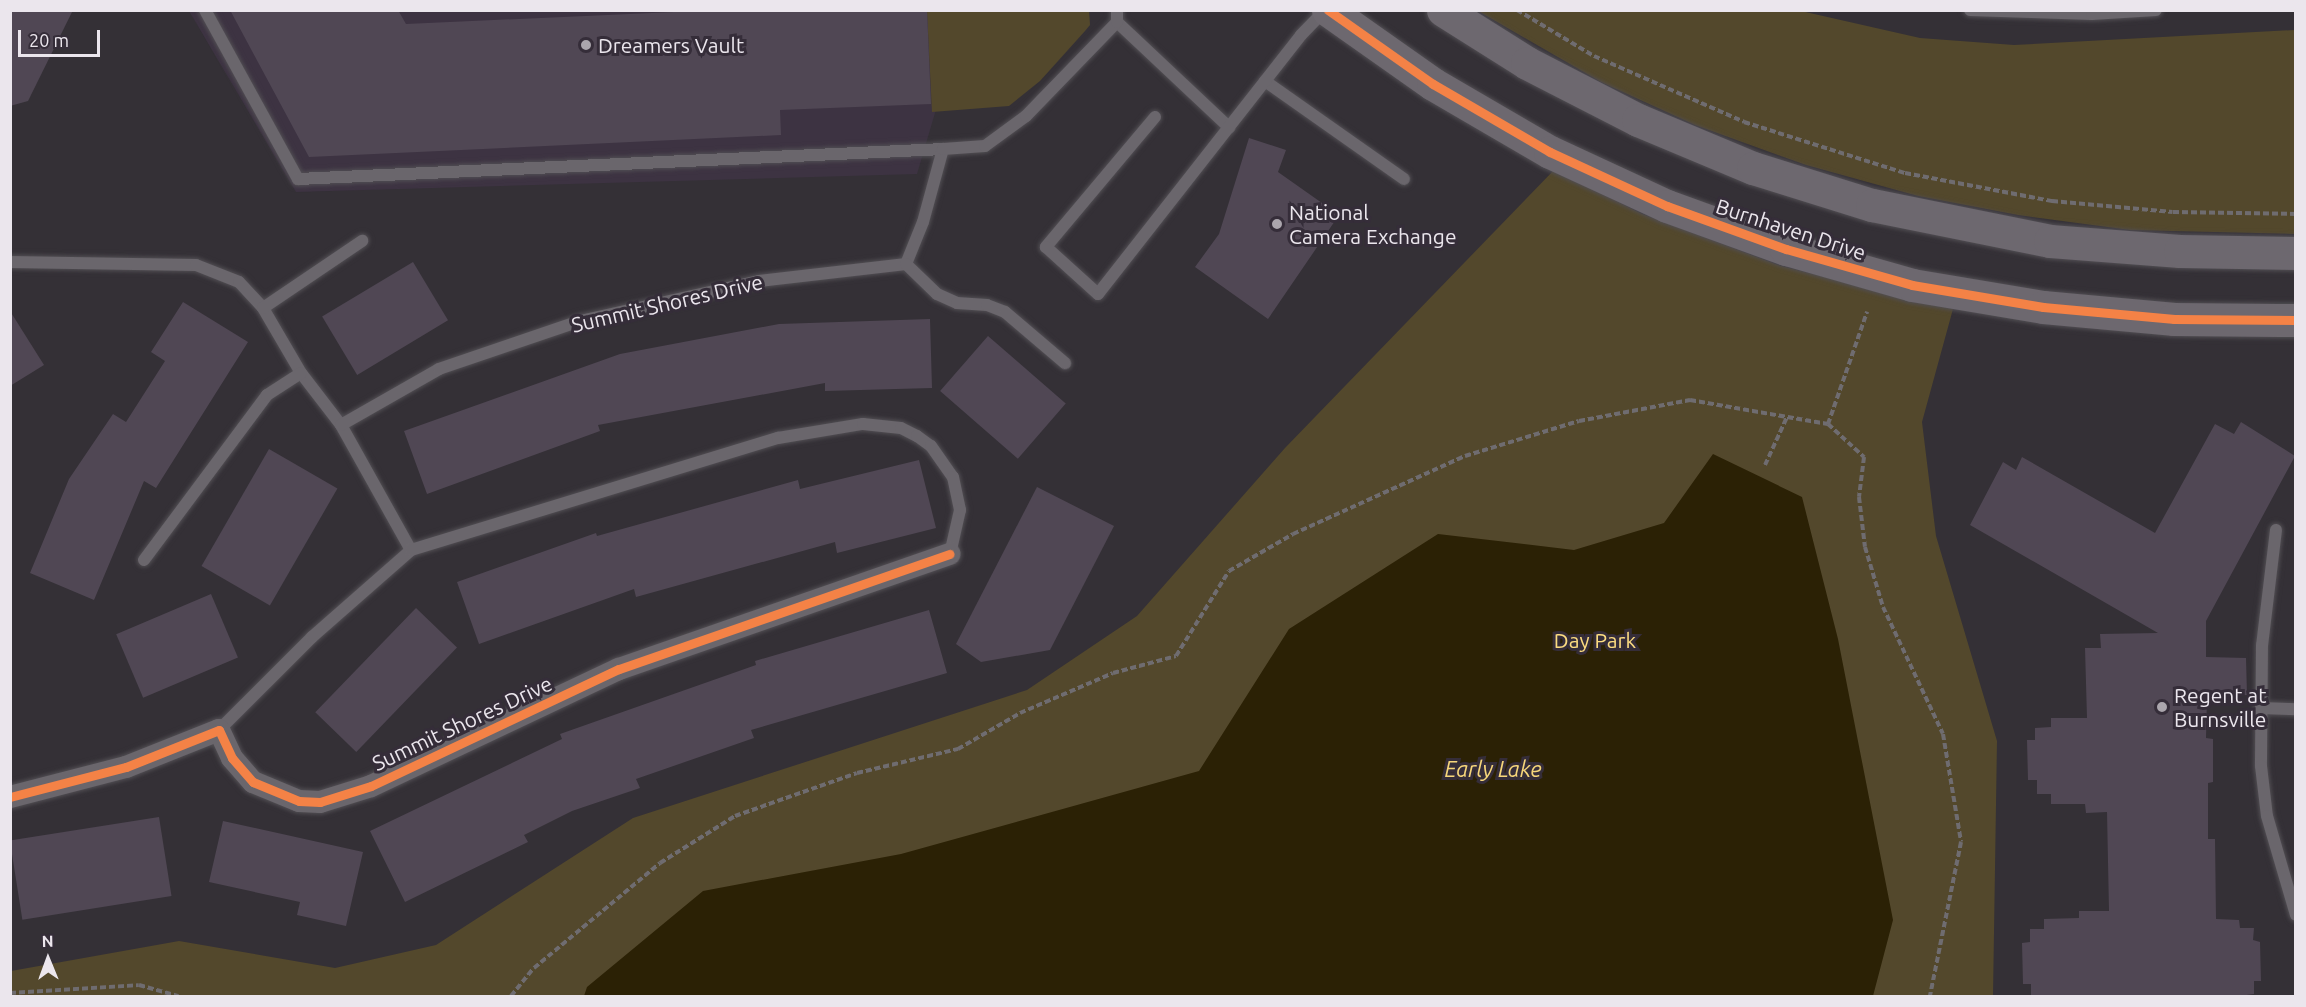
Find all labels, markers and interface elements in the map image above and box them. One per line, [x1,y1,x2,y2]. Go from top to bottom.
scale bar [21,18,104,56]
text: 20 m [29,30,69,50]
place label: Dreamers Vault [598,32,744,58]
marker: Dreamers Vault [579,38,593,52]
street label: Burnhaven Drive [1713,193,1869,265]
place label: National Camera Exchange [1289,199,1456,249]
marker: National Camera Exchange [1270,217,1284,231]
street label: Summit Shores Drive [569,269,765,337]
park label: Day Park [1554,627,1636,653]
street label: Summit Shores Drive [368,670,556,776]
place label: Regent at Burnsville [2174,682,2266,732]
marker: Regent at Burnsville [2155,700,2169,714]
water label: Early Lake [1444,756,1542,782]
north arrow [18,929,78,989]
text: N [42,932,54,950]

